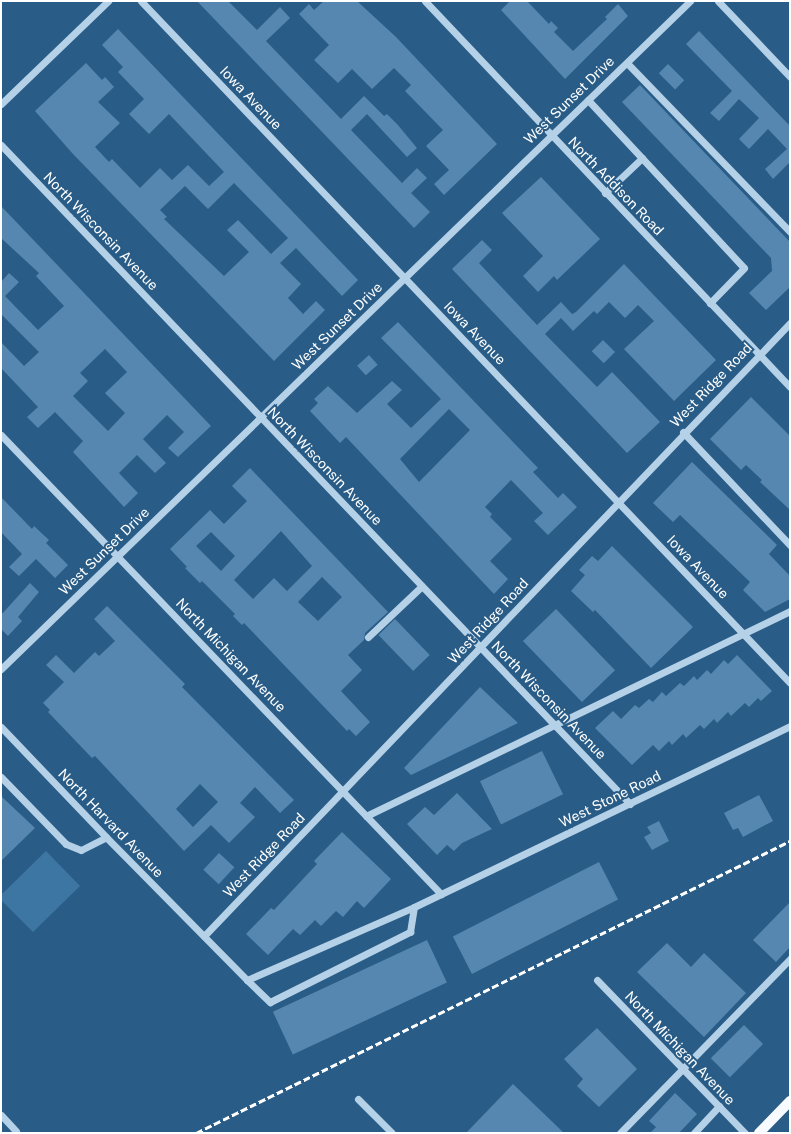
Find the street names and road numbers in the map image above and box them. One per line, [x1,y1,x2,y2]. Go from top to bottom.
street label: West Sunset Drive [520,53,618,147]
street label: Iowa Avenue [217,63,285,133]
street label: North Addison Road [565,133,667,239]
street label: North Wisconsin Avenue [40,168,162,294]
street label: West Sunset Drive [288,279,386,373]
street label: Iowa Avenue [441,298,509,368]
street label: West Ridge Road [667,339,755,431]
street label: North Wisconsin Avenue [264,403,386,529]
street label: West Sunset Drive [55,504,153,598]
street label: Iowa Avenue [664,532,732,602]
street label: West Ridge Road [444,575,532,667]
street label: North Michigan Avenue [172,595,290,715]
street label: North Wisconsin Avenue [488,637,610,763]
street label: North Harvard Avenue [55,765,167,881]
street label: West Stone Road [556,767,664,831]
street label: West Ridge Road [220,809,308,901]
street label: North Michigan Avenue [621,988,739,1108]

